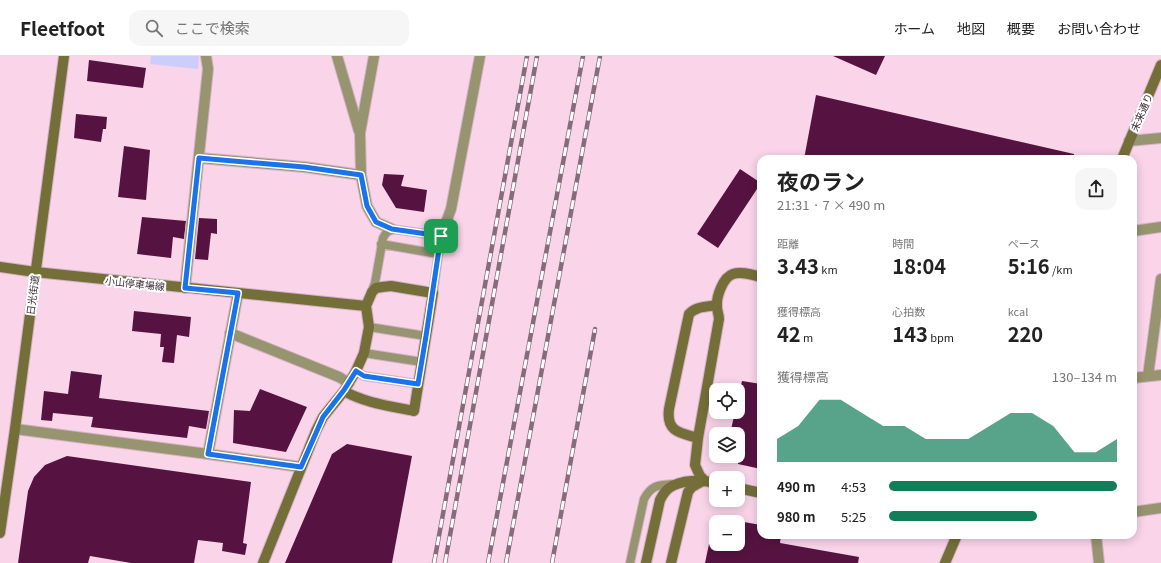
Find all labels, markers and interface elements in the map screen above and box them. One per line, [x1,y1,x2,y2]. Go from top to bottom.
search box [129,10,409,46]
text: Fleetfoot [20,14,105,41]
icon: search [143,17,165,39]
text: ここで検索 [175,17,250,38]
text: ホーム [893,18,935,38]
text: 地図 [957,18,985,38]
text: 概要 [1007,18,1035,38]
text: お問い合わせ [1057,18,1141,38]
street label: 未来通り [1126,91,1156,133]
text: 夜のラン [777,164,865,196]
button: share [1075,168,1117,210]
text: 21:31 · 7 × 490 m [777,195,885,214]
pin [424,219,458,253]
icon: arrive [430,225,452,247]
text: 距離 [777,235,799,251]
text: 時間 [892,235,914,251]
text: ペース [1008,235,1040,251]
text: 3.43 [777,251,819,280]
text: 18:04 [892,251,946,280]
text: 5:16 [1008,251,1050,280]
text: km [819,261,838,277]
text: /km [1050,261,1073,277]
street label: 小山停車場線 [104,272,166,294]
street label: 日光街道 [22,274,42,316]
text: 獲得標高 [777,303,821,319]
text: 心拍数 [892,303,925,319]
text: kcal [1008,303,1028,319]
text: 42 [777,319,801,348]
text: 143 [892,319,928,348]
text: 220 [1008,319,1043,348]
text: m [801,329,813,345]
text: bpm [928,329,954,345]
text: 獲得標高 [777,367,829,386]
text: 130–134 m [1052,367,1117,386]
map controls [709,383,745,551]
button: locate [709,383,745,419]
button: layers [709,427,745,463]
button: + [709,471,745,507]
text: 490 m [777,477,816,496]
text: 4:53 [841,477,866,496]
text: 980 m [777,507,816,526]
text: 5:25 [841,507,866,526]
button: − [709,515,745,551]

